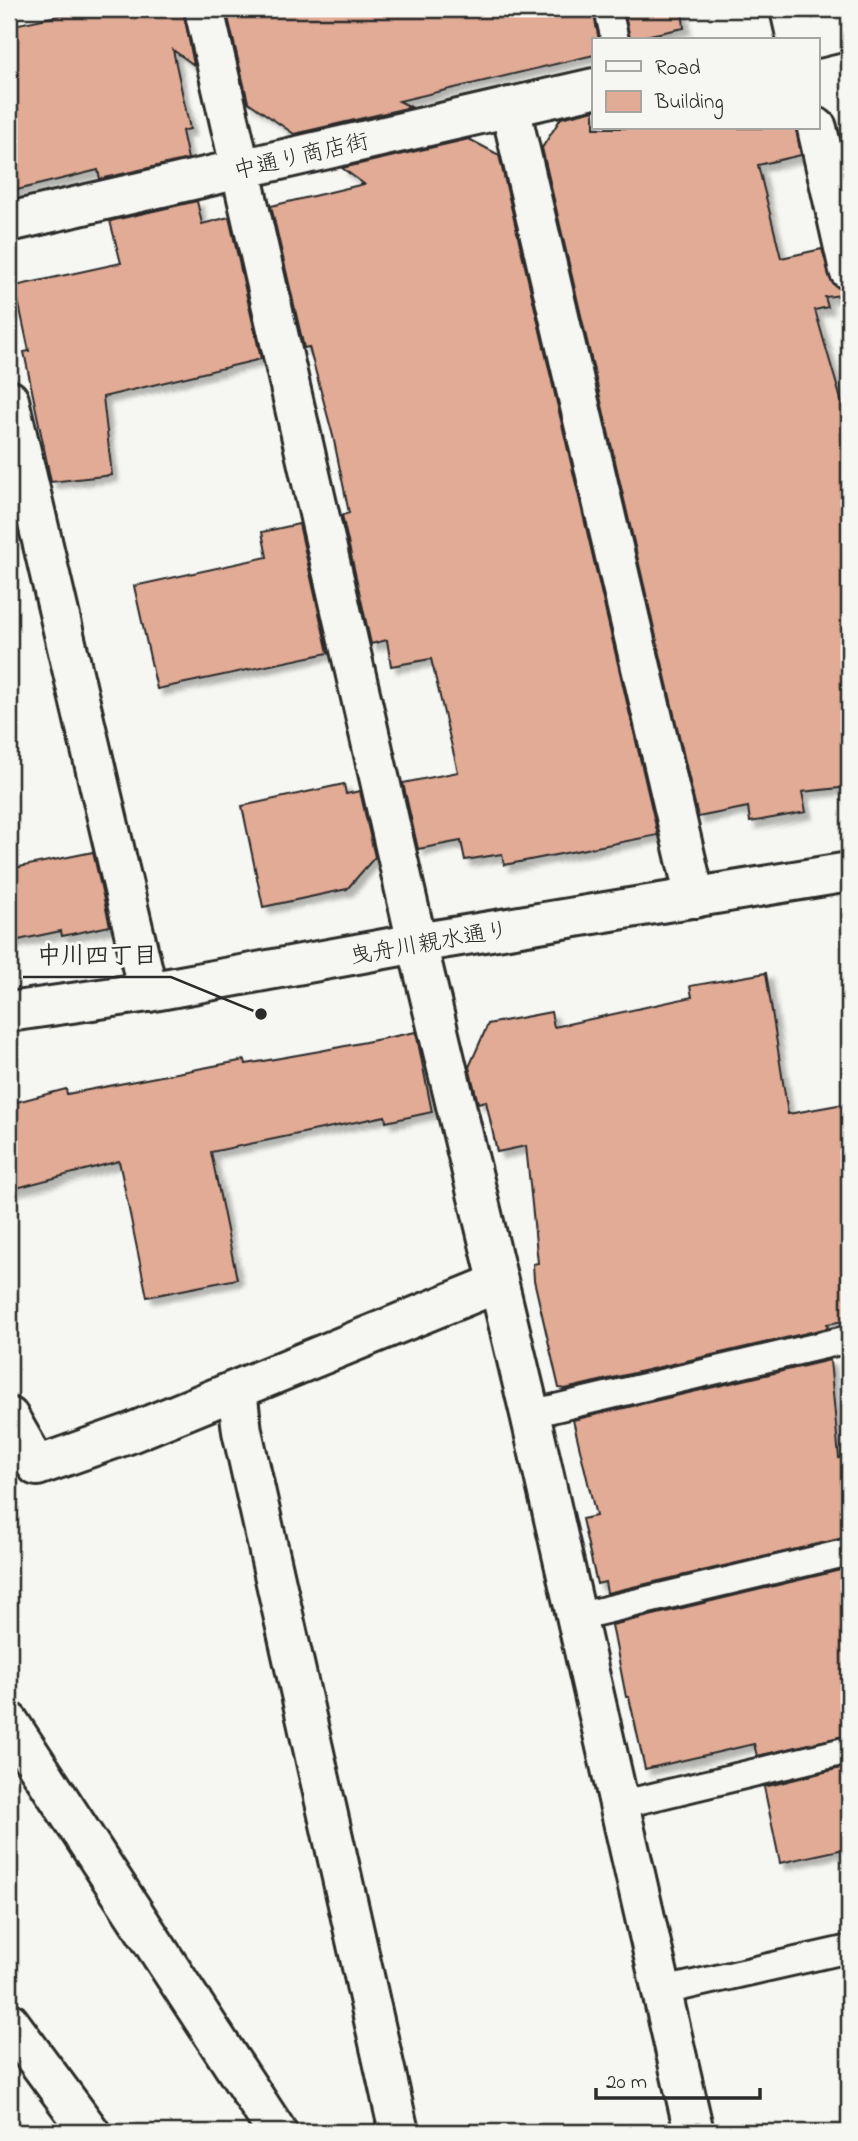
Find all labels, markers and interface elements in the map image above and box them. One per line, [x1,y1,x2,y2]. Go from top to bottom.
legend [592,38,820,130]
text: Road [655,54,701,84]
text: Building [654,88,724,120]
street label: 中通り商店街 [231,126,373,189]
street label: 曳舟川親水通り [347,914,512,975]
callout: 中川四丁目 [23,932,171,977]
text: 中川四丁目 [37,940,157,975]
scale bar [596,2057,760,2101]
text: 20 m [606,2068,647,2098]

